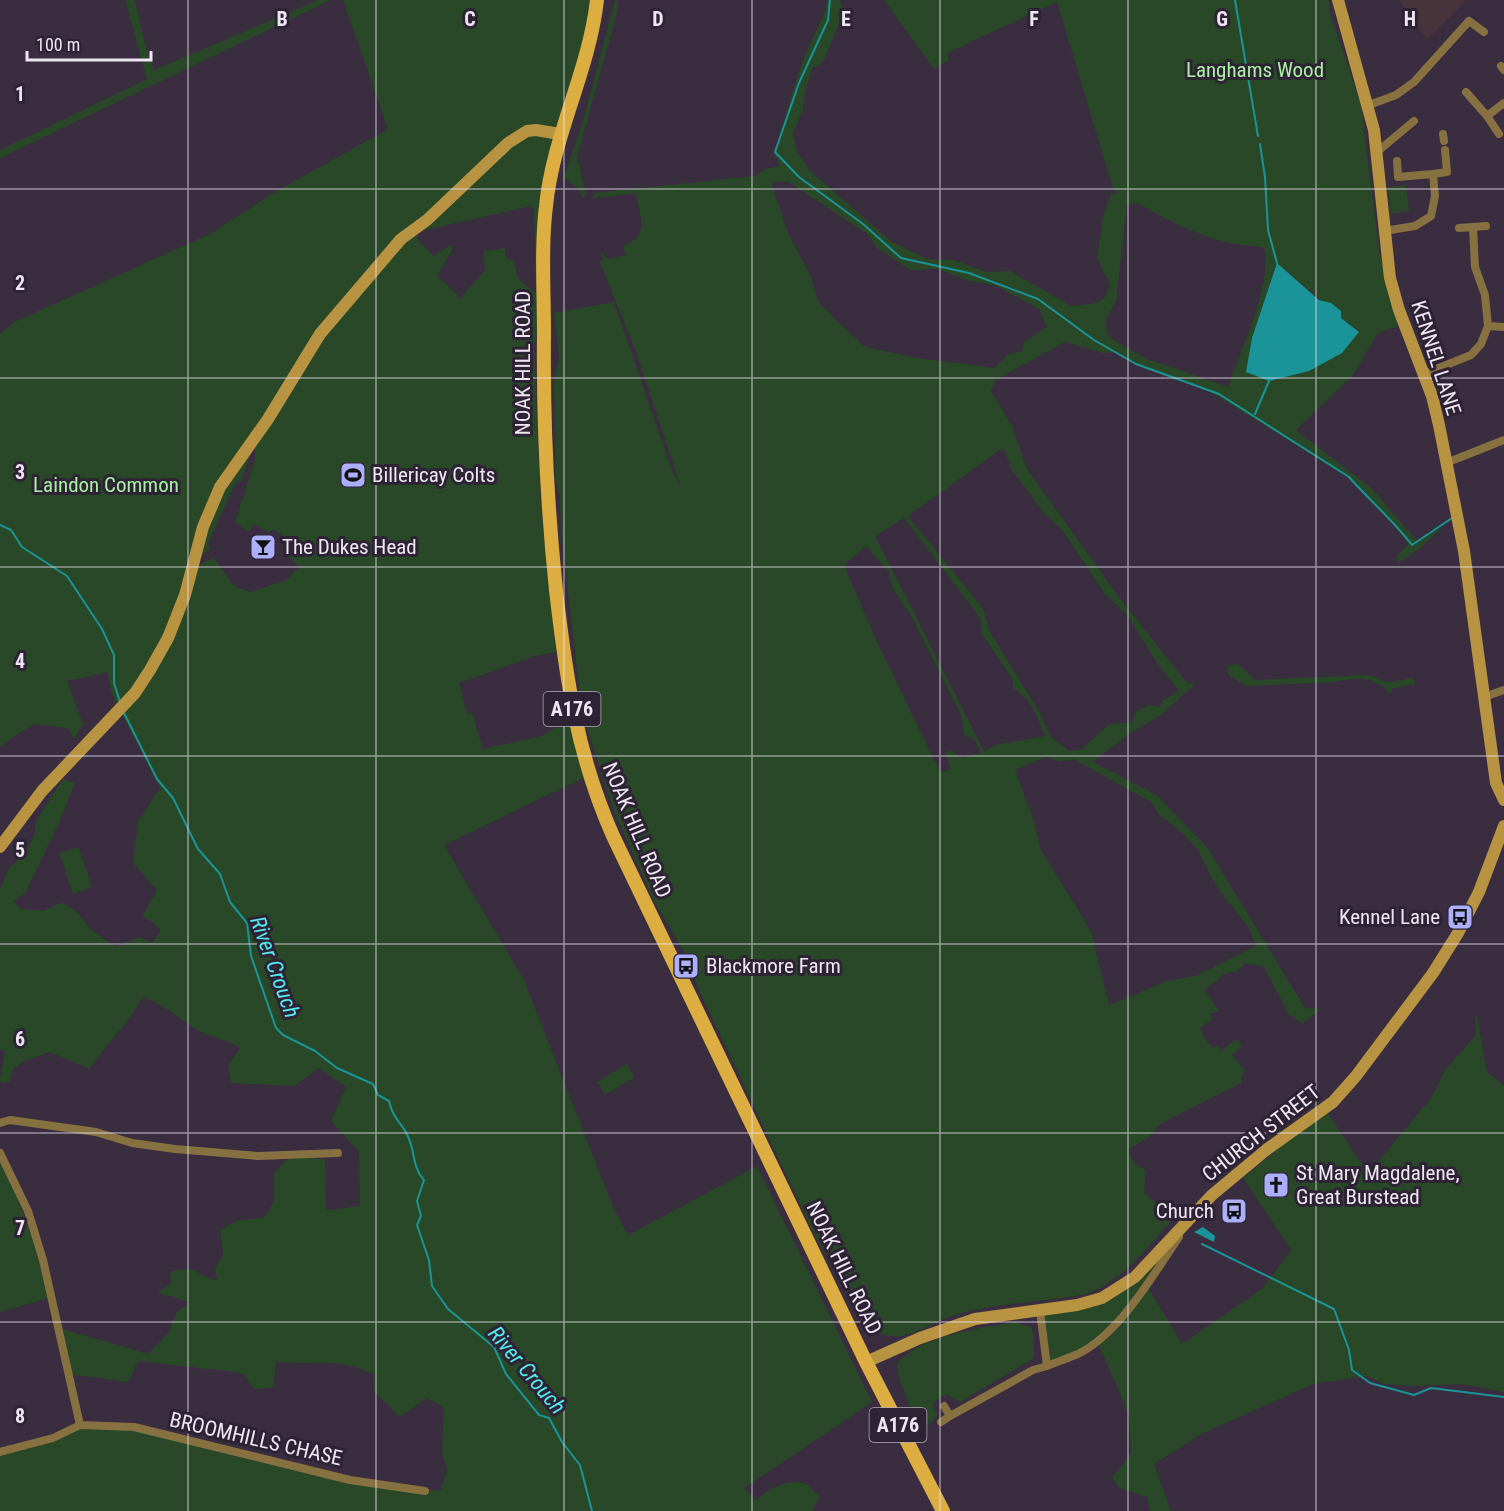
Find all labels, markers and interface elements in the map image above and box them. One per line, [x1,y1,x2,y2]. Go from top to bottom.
text: B [276,7,288,31]
text: C [464,7,476,31]
text: D [652,7,664,31]
text: E [841,7,851,31]
text: F [1029,7,1039,31]
text: G [1216,7,1228,31]
text: H [1404,7,1416,31]
scale bar [27,24,152,62]
text: 100 m [36,34,80,55]
park label: Langhams Wood [1186,58,1324,82]
text: 1 [15,82,25,106]
text: 2 [15,271,25,295]
street label: NOAK HILL ROAD [511,291,535,435]
street label: KENNEL LANE [1406,298,1466,418]
text: 3 [15,460,25,484]
sports icon: Billericay Colts [338,460,368,490]
place label: Billericay Colts [372,463,495,487]
park label: Laindon Common [33,473,179,497]
bar icon: The Dukes Head [248,532,278,562]
place label: The Dukes Head [282,535,417,559]
text: 4 [15,649,25,673]
road number: A176 [544,692,600,726]
street label: NOAK HILL ROAD [598,759,676,901]
text: 5 [15,838,25,862]
bus stop icon: Kennel Lane [1445,902,1475,932]
place label: Kennel Lane [1339,905,1440,929]
water label: River Crouch [245,913,305,1021]
bus stop icon: Blackmore Farm [671,951,701,981]
place label: Blackmore Farm [706,954,841,978]
text: 6 [15,1027,25,1051]
street label: CHURCH STREET [1197,1080,1325,1186]
place label: St Mary Magdalene, Great Burstead [1296,1161,1460,1209]
church icon: St Mary Magdalene, Great Burstead [1261,1170,1291,1200]
bus stop icon: Church [1219,1196,1249,1226]
street label: NOAK HILL ROAD [802,1198,886,1338]
place label: Church [1156,1199,1214,1223]
text: 7 [15,1216,25,1240]
water label: River Crouch [483,1321,571,1419]
text: 8 [15,1404,25,1428]
street label: BROOMHILLS CHASE [167,1407,345,1471]
road number: A176 [870,1408,926,1442]

